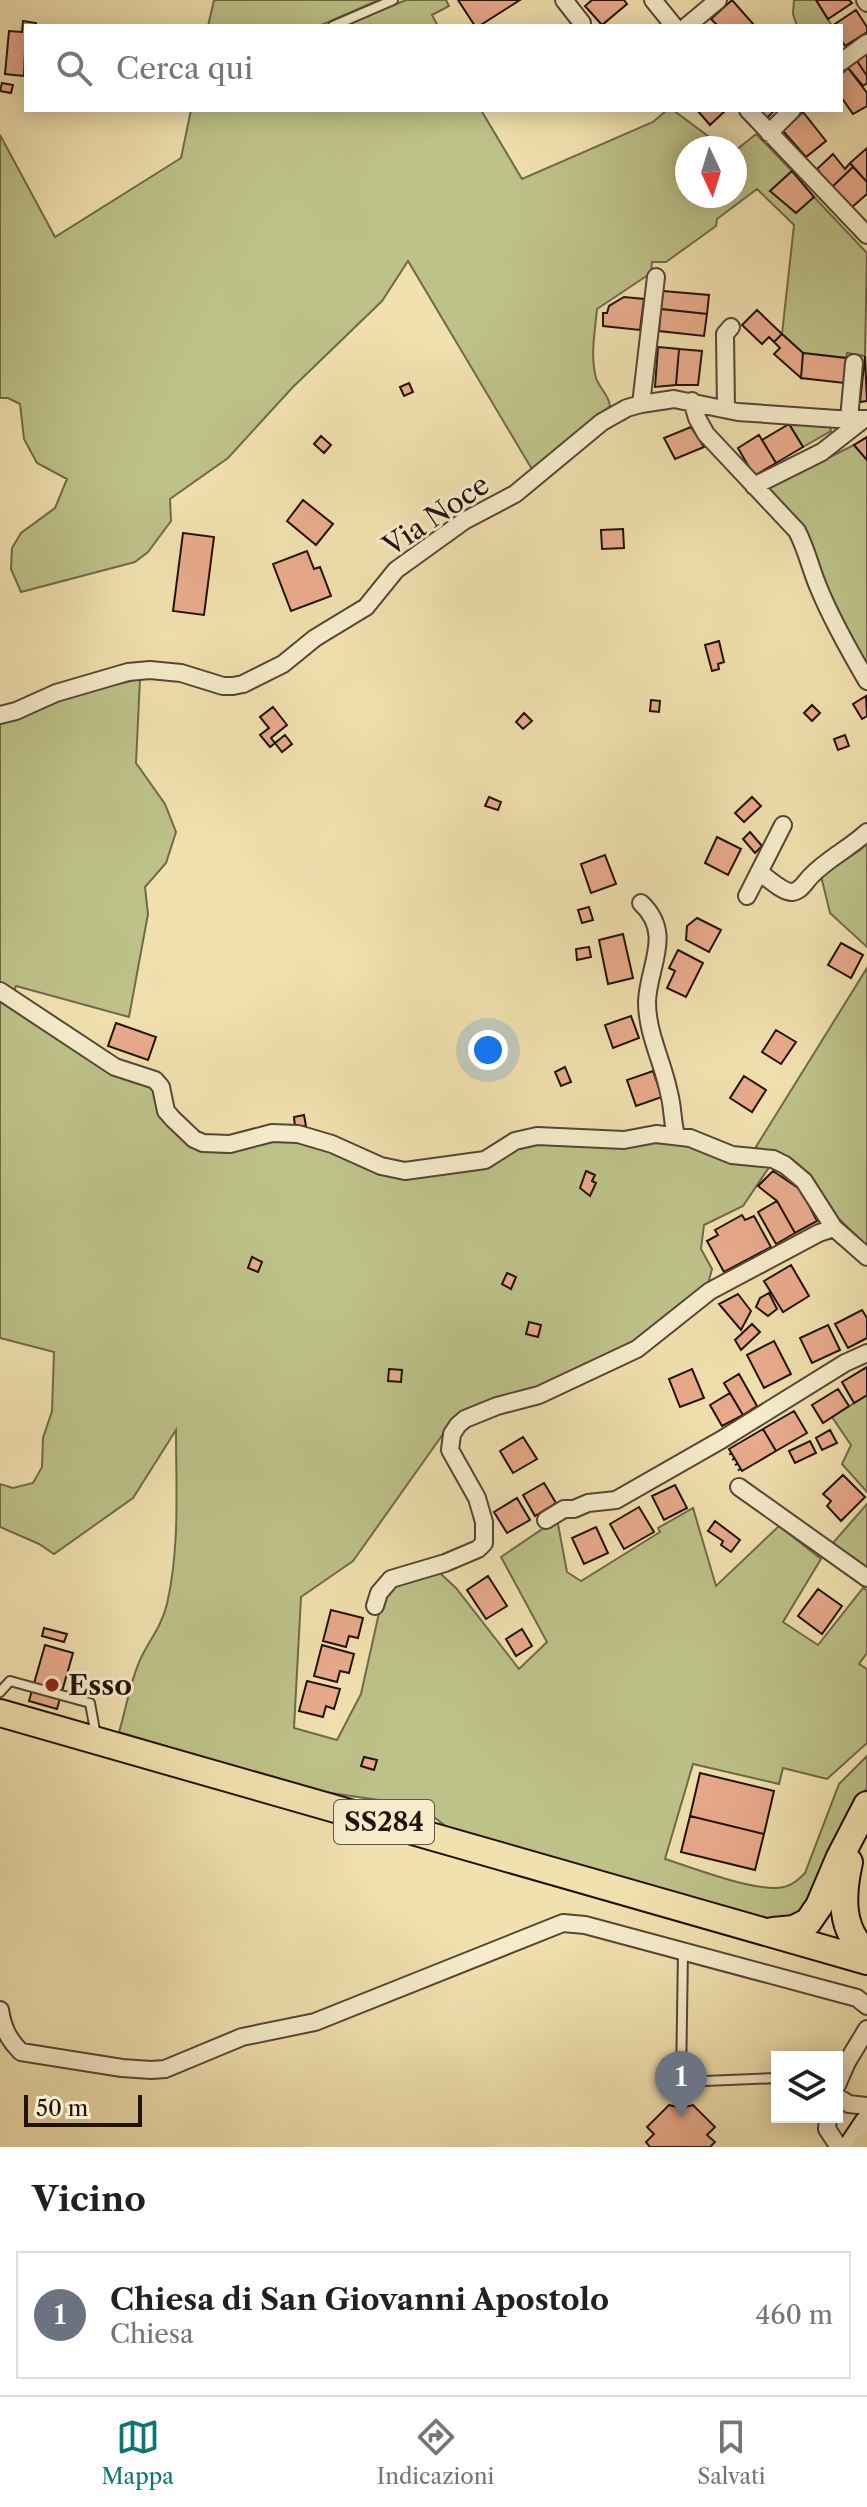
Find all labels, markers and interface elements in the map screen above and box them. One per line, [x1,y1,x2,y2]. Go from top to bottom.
search box [24,24,843,112]
icon: search [52,46,96,90]
text: Cerca qui [116,50,253,87]
north arrow [675,136,747,208]
street label: Via Noce [376,467,495,563]
your location [468,1030,508,1070]
place label: Esso [68,1668,132,1702]
marker: Esso [43,1676,61,1694]
road number: SS284 [334,1800,434,1844]
pin: 1 [655,2051,707,2117]
map controls [771,2051,843,2123]
button: layers [771,2051,843,2123]
scale bar [24,2091,142,2127]
text: 50 m [36,2095,88,2122]
text: Vicino [32,2178,146,2220]
text: Chiesa di San Giovanni Apostolo [110,2281,609,2318]
text: 1 [54,2299,66,2331]
text: 460 m [755,2299,833,2331]
text: Chiesa [110,2318,194,2350]
tab: Mappa [101,2415,174,2490]
tab: Indicazioni [377,2415,494,2490]
tab: Salvati [697,2415,765,2490]

